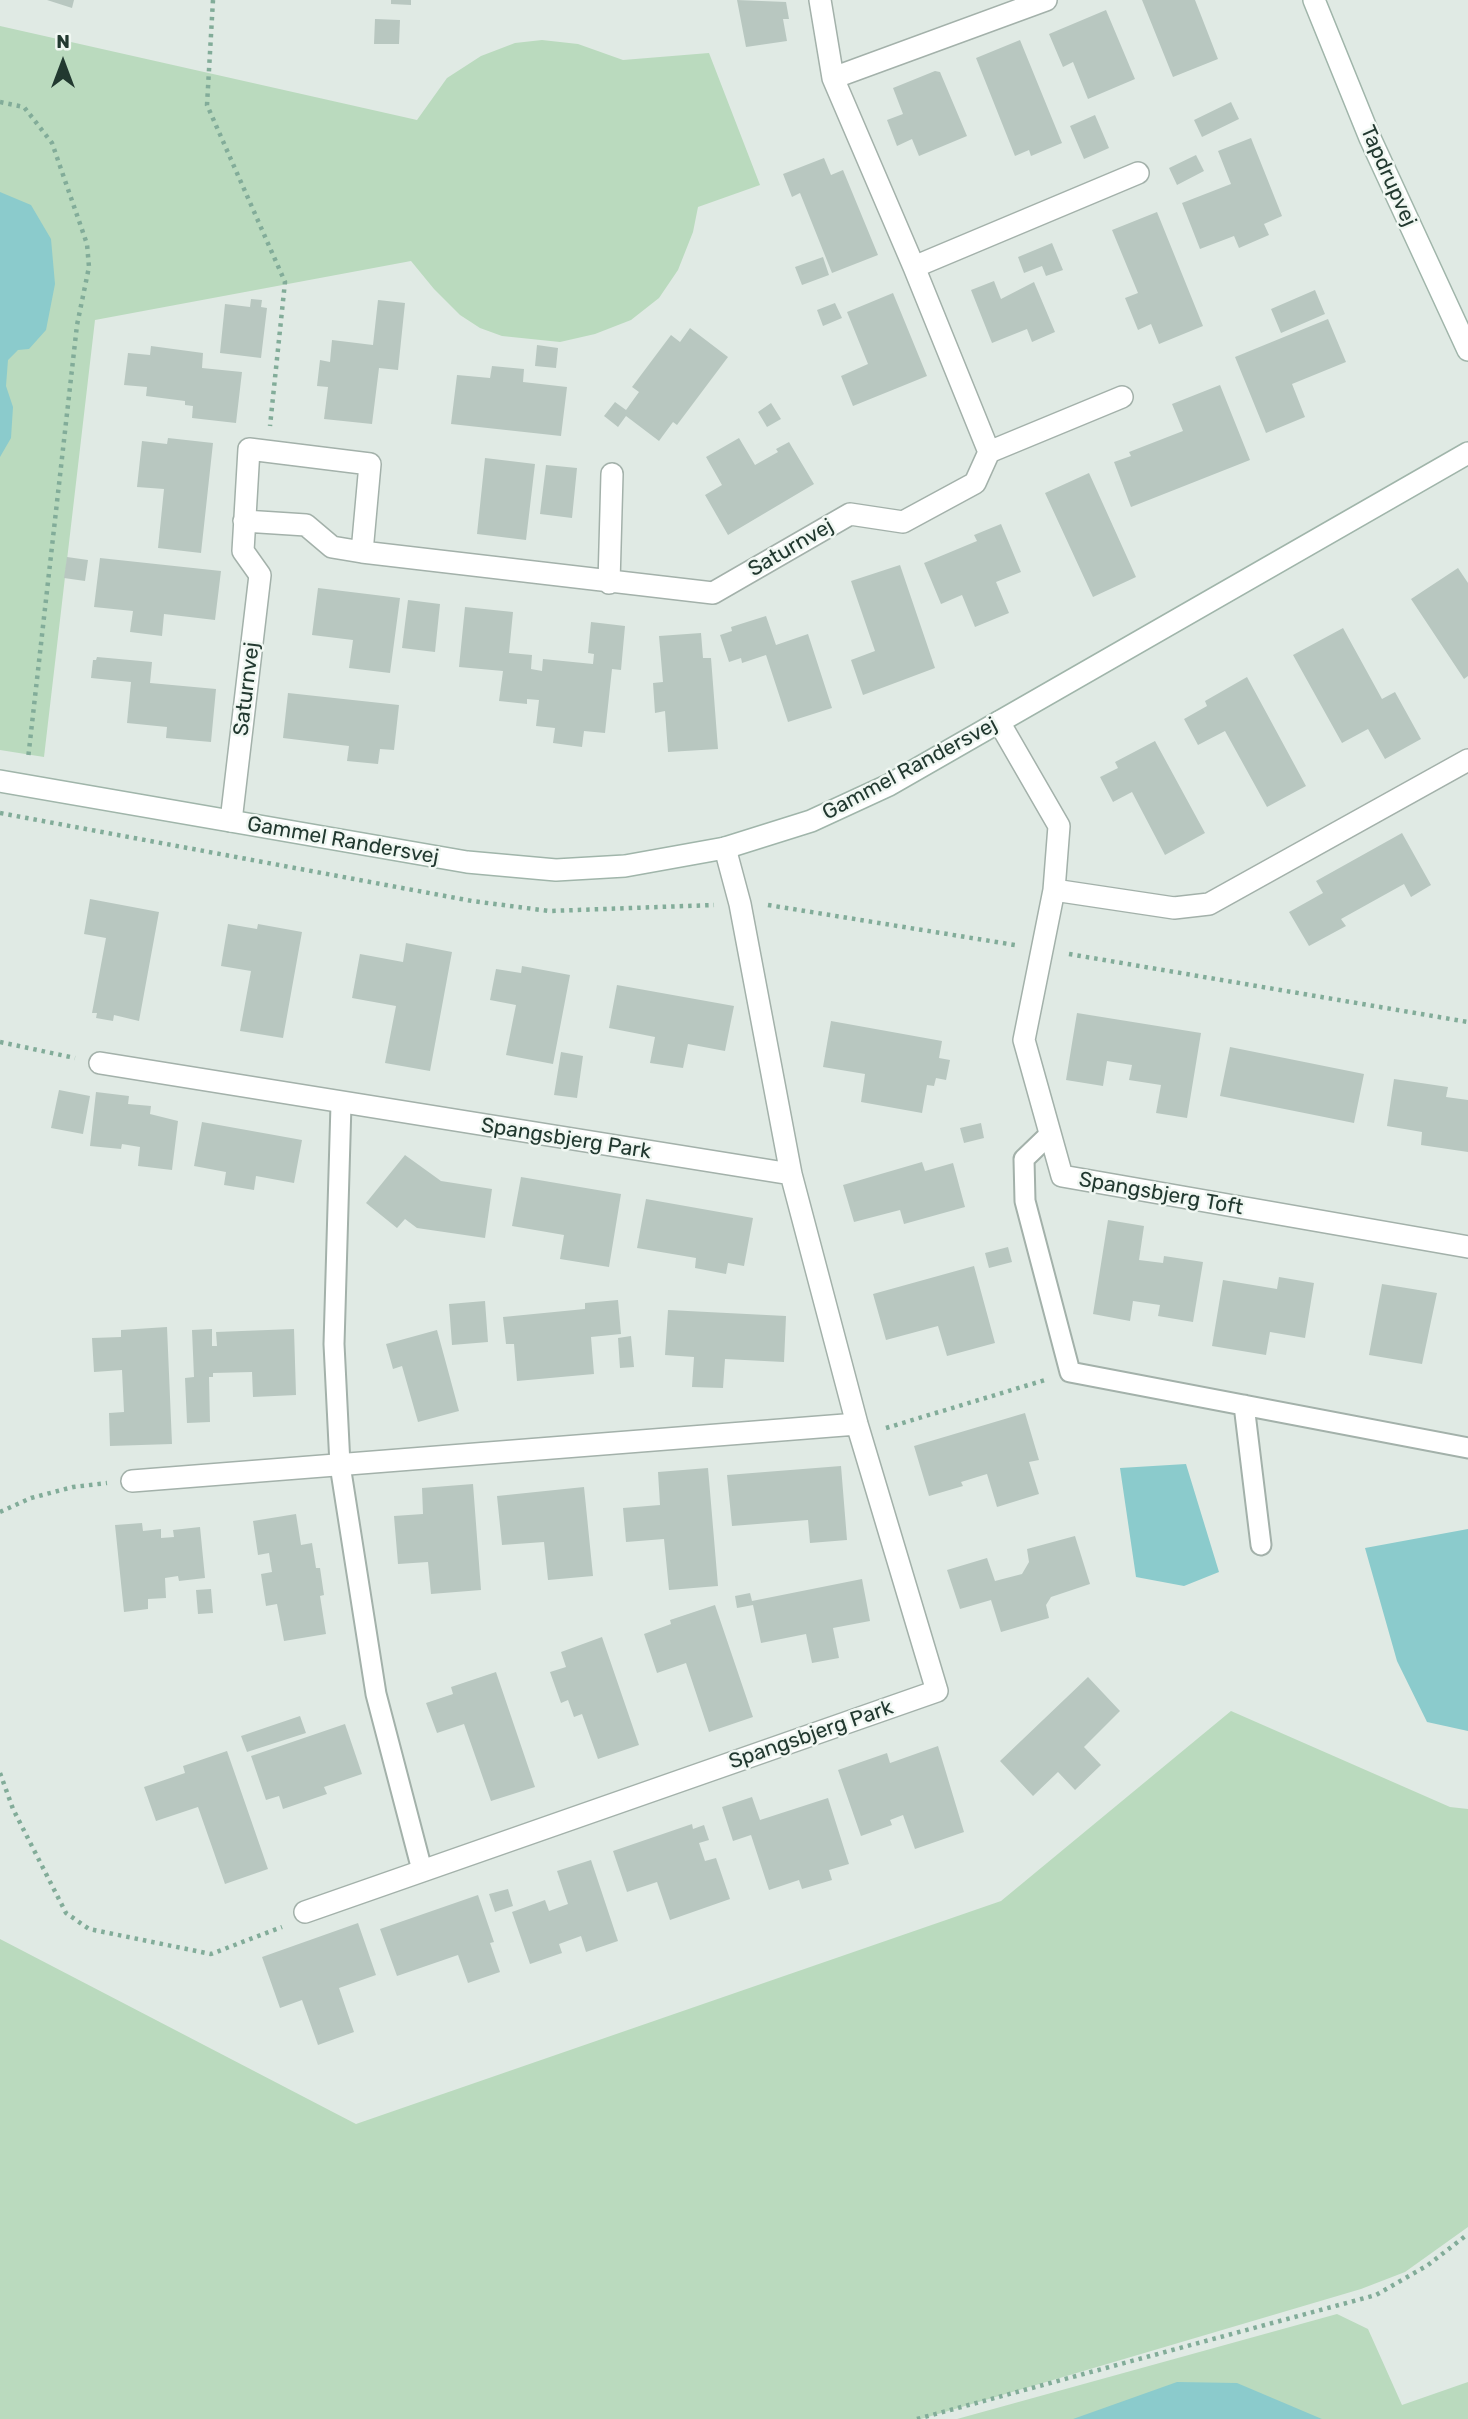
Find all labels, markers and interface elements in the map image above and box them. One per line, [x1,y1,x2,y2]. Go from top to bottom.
north arrow [28,28,98,98]
text: N [56,30,70,53]
street label: Tapdrupvej [1355,122,1421,230]
street label: Saturnvej [744,514,838,582]
street label: Saturnvej [229,641,265,737]
street label: Gammel Randersvej [818,712,1002,826]
street label: Gammel Randersvej [245,812,441,870]
street label: Spangsbjerg Park [479,1113,653,1165]
street label: Spangsbjerg Toft [1077,1167,1245,1221]
street label: Spangsbjerg Park [726,1695,896,1775]

